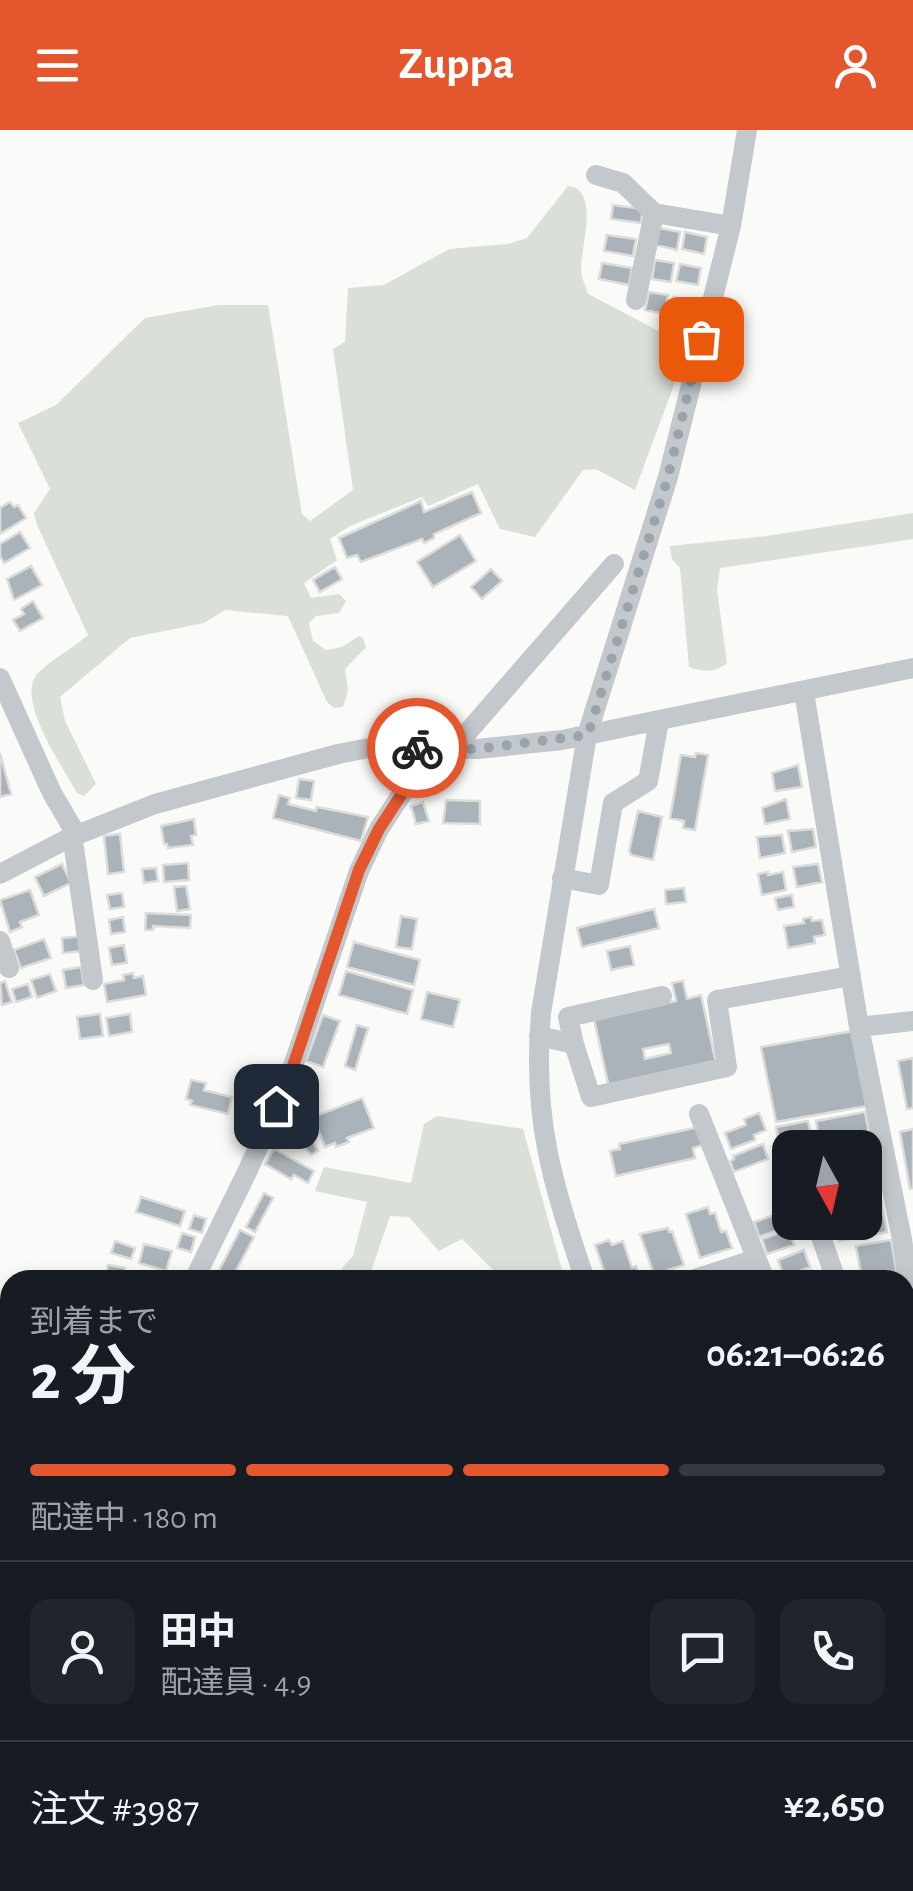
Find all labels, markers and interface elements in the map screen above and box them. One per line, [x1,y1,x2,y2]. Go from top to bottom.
icon: menu [30,38,85,93]
icon: person [828,38,883,93]
text: Zuppa [399,42,514,87]
pin [659,297,744,382]
icon: bag [674,312,729,367]
courier [367,698,467,798]
icon: bike [390,721,445,776]
pin [234,1064,319,1149]
icon: home [249,1079,304,1134]
north arrow [772,1130,882,1240]
map controls [772,1130,882,1240]
text: 到着まで [30,1306,158,1338]
text: 06:21–06:26 [706,1336,885,1374]
text: 2 分 [30,1346,135,1411]
text: 配達中 · 180 m [30,1502,218,1534]
button: person [30,1599,135,1704]
button: chat [650,1599,755,1704]
button: phone [780,1599,885,1704]
text: 田中 [160,1614,236,1652]
text: 配達員 · 4.9 [160,1667,312,1699]
text: ¥2,650 [784,1787,885,1825]
text: 注文 #3987 [30,1792,199,1830]

